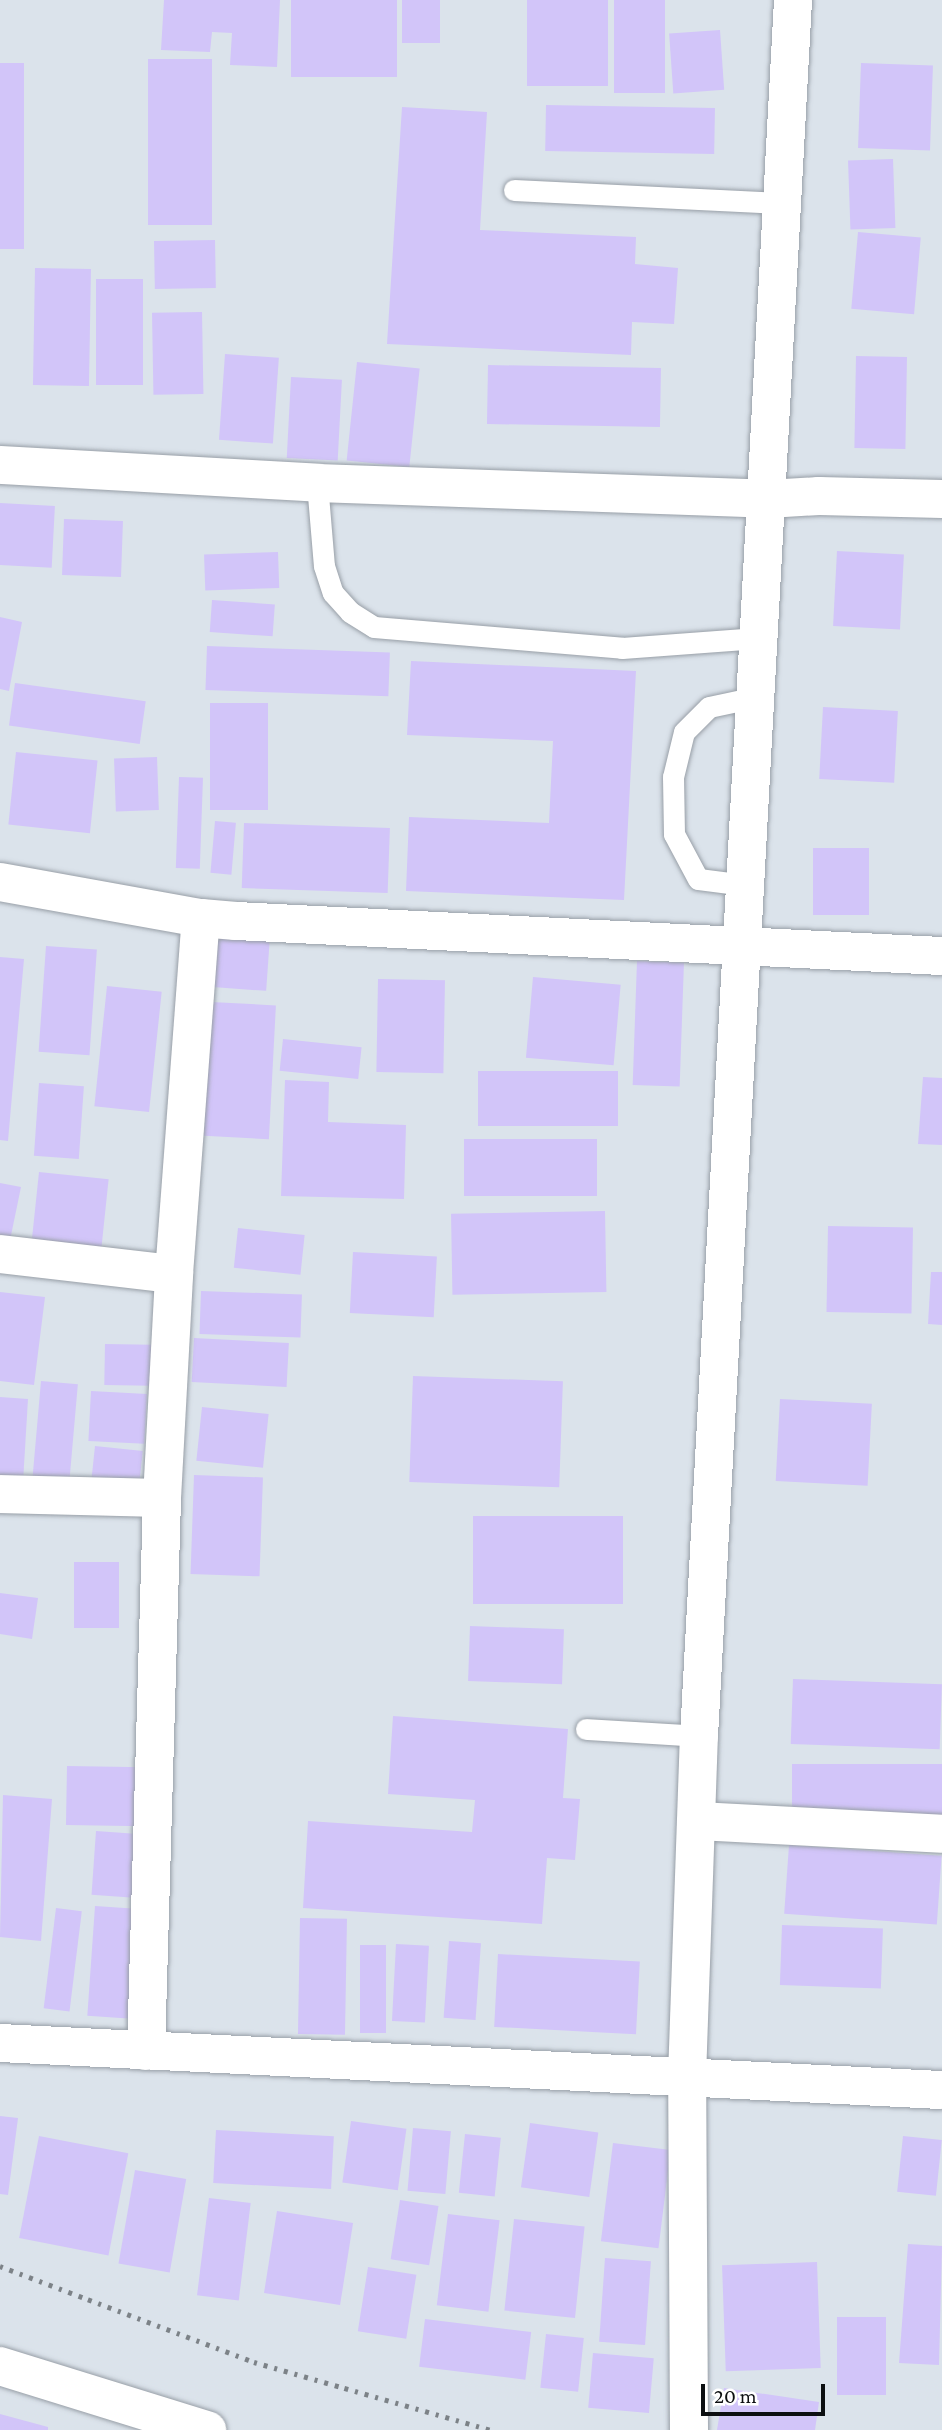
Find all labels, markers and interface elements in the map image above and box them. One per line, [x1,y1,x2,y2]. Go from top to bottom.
scale bar [704,2370,828,2414]
text: 20 m [714,2384,757,2408]

